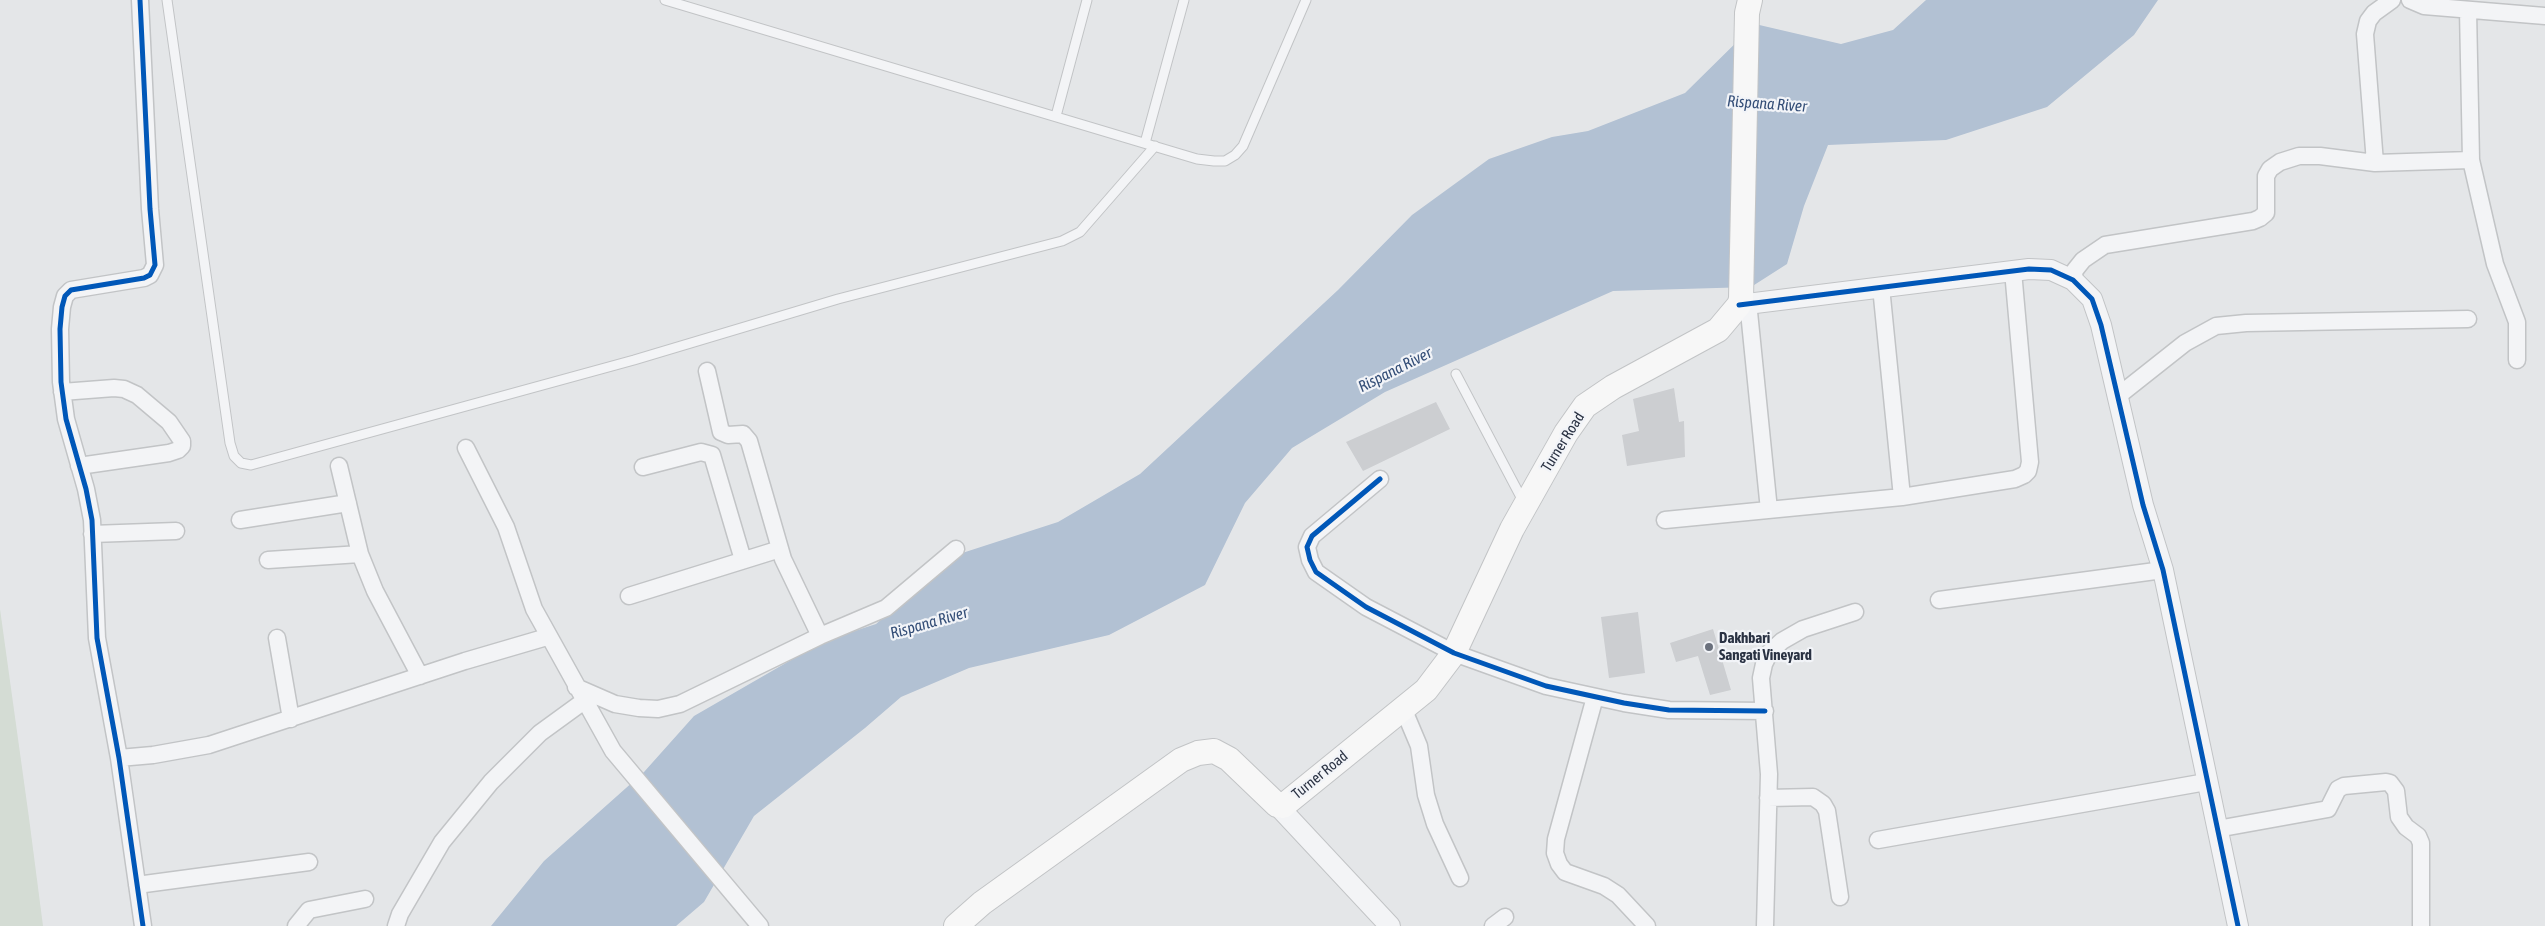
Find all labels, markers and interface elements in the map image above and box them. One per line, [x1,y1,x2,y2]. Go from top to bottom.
water label: Rispana River [1727,92,1807,116]
water label: Rispana River [1355,343,1435,397]
street label: Turner Road [1538,409,1588,475]
water label: Rispana River [888,603,970,643]
place label: Dakhbari Sangati Vineyard [1719,629,1812,664]
marker: Dakhbari Sangati Vineyard [1703,641,1715,653]
street label: Turner Road [1288,747,1352,803]

